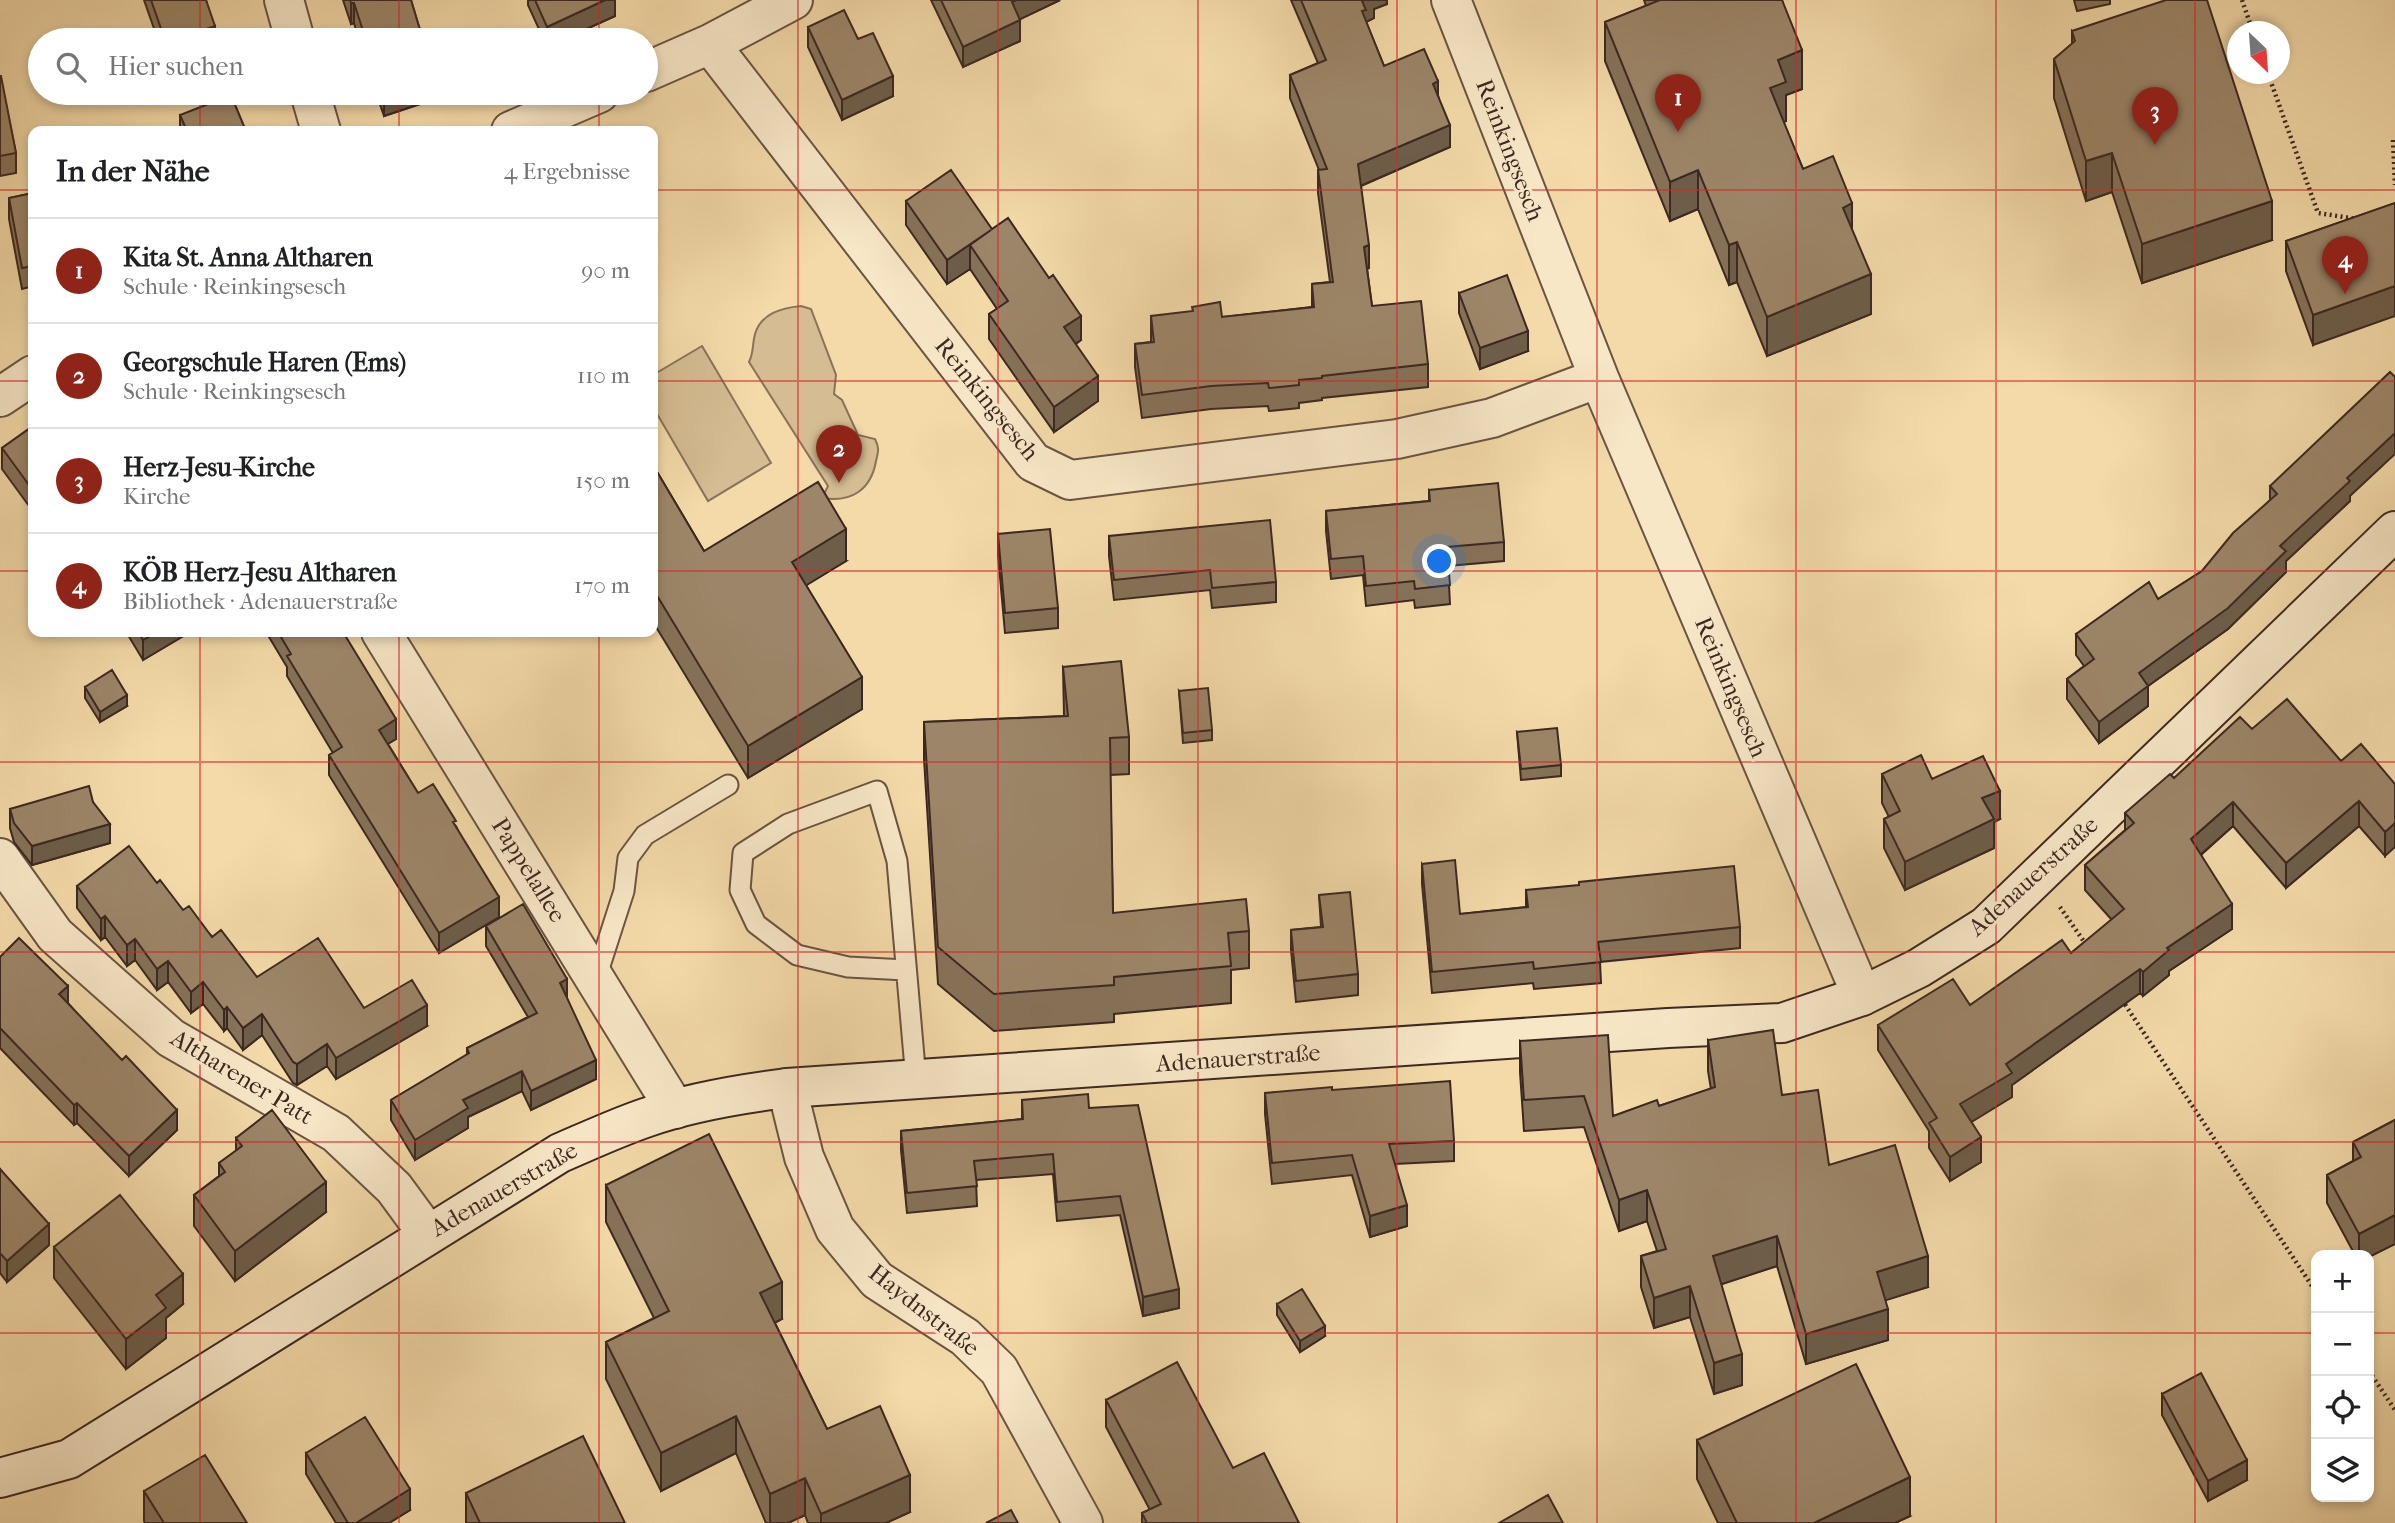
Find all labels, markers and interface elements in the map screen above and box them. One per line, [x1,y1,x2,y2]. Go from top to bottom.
north arrow [2227,21,2290,84]
search box [28,28,658,105]
icon: search [52,48,90,86]
text: Hier suchen [108,51,244,82]
pin: 1 [1655,74,1701,132]
street label: Reinkingsesch [1470,75,1550,225]
pin: 3 [2132,87,2178,145]
text: In der Nähe [56,154,210,189]
text: 4 Ergebnisse [504,158,630,185]
pin: 4 [2322,236,2368,294]
text: Kita St. Anna Altharen [123,242,373,273]
text: 1 [75,257,83,284]
text: 90 m [581,257,630,284]
text: Schule · Reinkingsesch [123,273,346,300]
street label: Reinkingsesch [929,332,1045,466]
text: Georgschule Haren (Ems) [123,347,406,378]
text: 2 [73,362,85,389]
text: 110 m [577,362,630,389]
text: Schule · Reinkingsesch [123,378,346,405]
pin: 2 [816,425,862,483]
text: Herz-Jesu-Kirche [123,452,315,483]
text: 3 [74,467,84,494]
text: 150 m [575,467,630,494]
text: Kirche [123,483,190,510]
your location [1422,544,1456,578]
text: KÖB Herz-Jesu Altharen [123,557,397,588]
text: 4 [72,572,86,599]
text: 170 m [574,572,630,599]
text: Bibliothek · Adenauerstraße [123,588,398,615]
street label: Reinkingsesch [1689,613,1773,762]
street label: Adenauerstraße [1962,810,2104,942]
street label: Pappelallee [486,813,572,927]
street label: Altharener Patt [165,1023,318,1131]
street label: Adenauerstraße [1154,1038,1321,1078]
street label: Adenauerstraße [425,1136,582,1243]
map controls [2311,1250,2374,1502]
button: + [2311,1250,2374,1313]
street label: Haydnstraße [863,1258,985,1362]
button: − [2311,1313,2374,1376]
button: locate [2311,1376,2374,1439]
button: layers [2311,1439,2374,1502]

